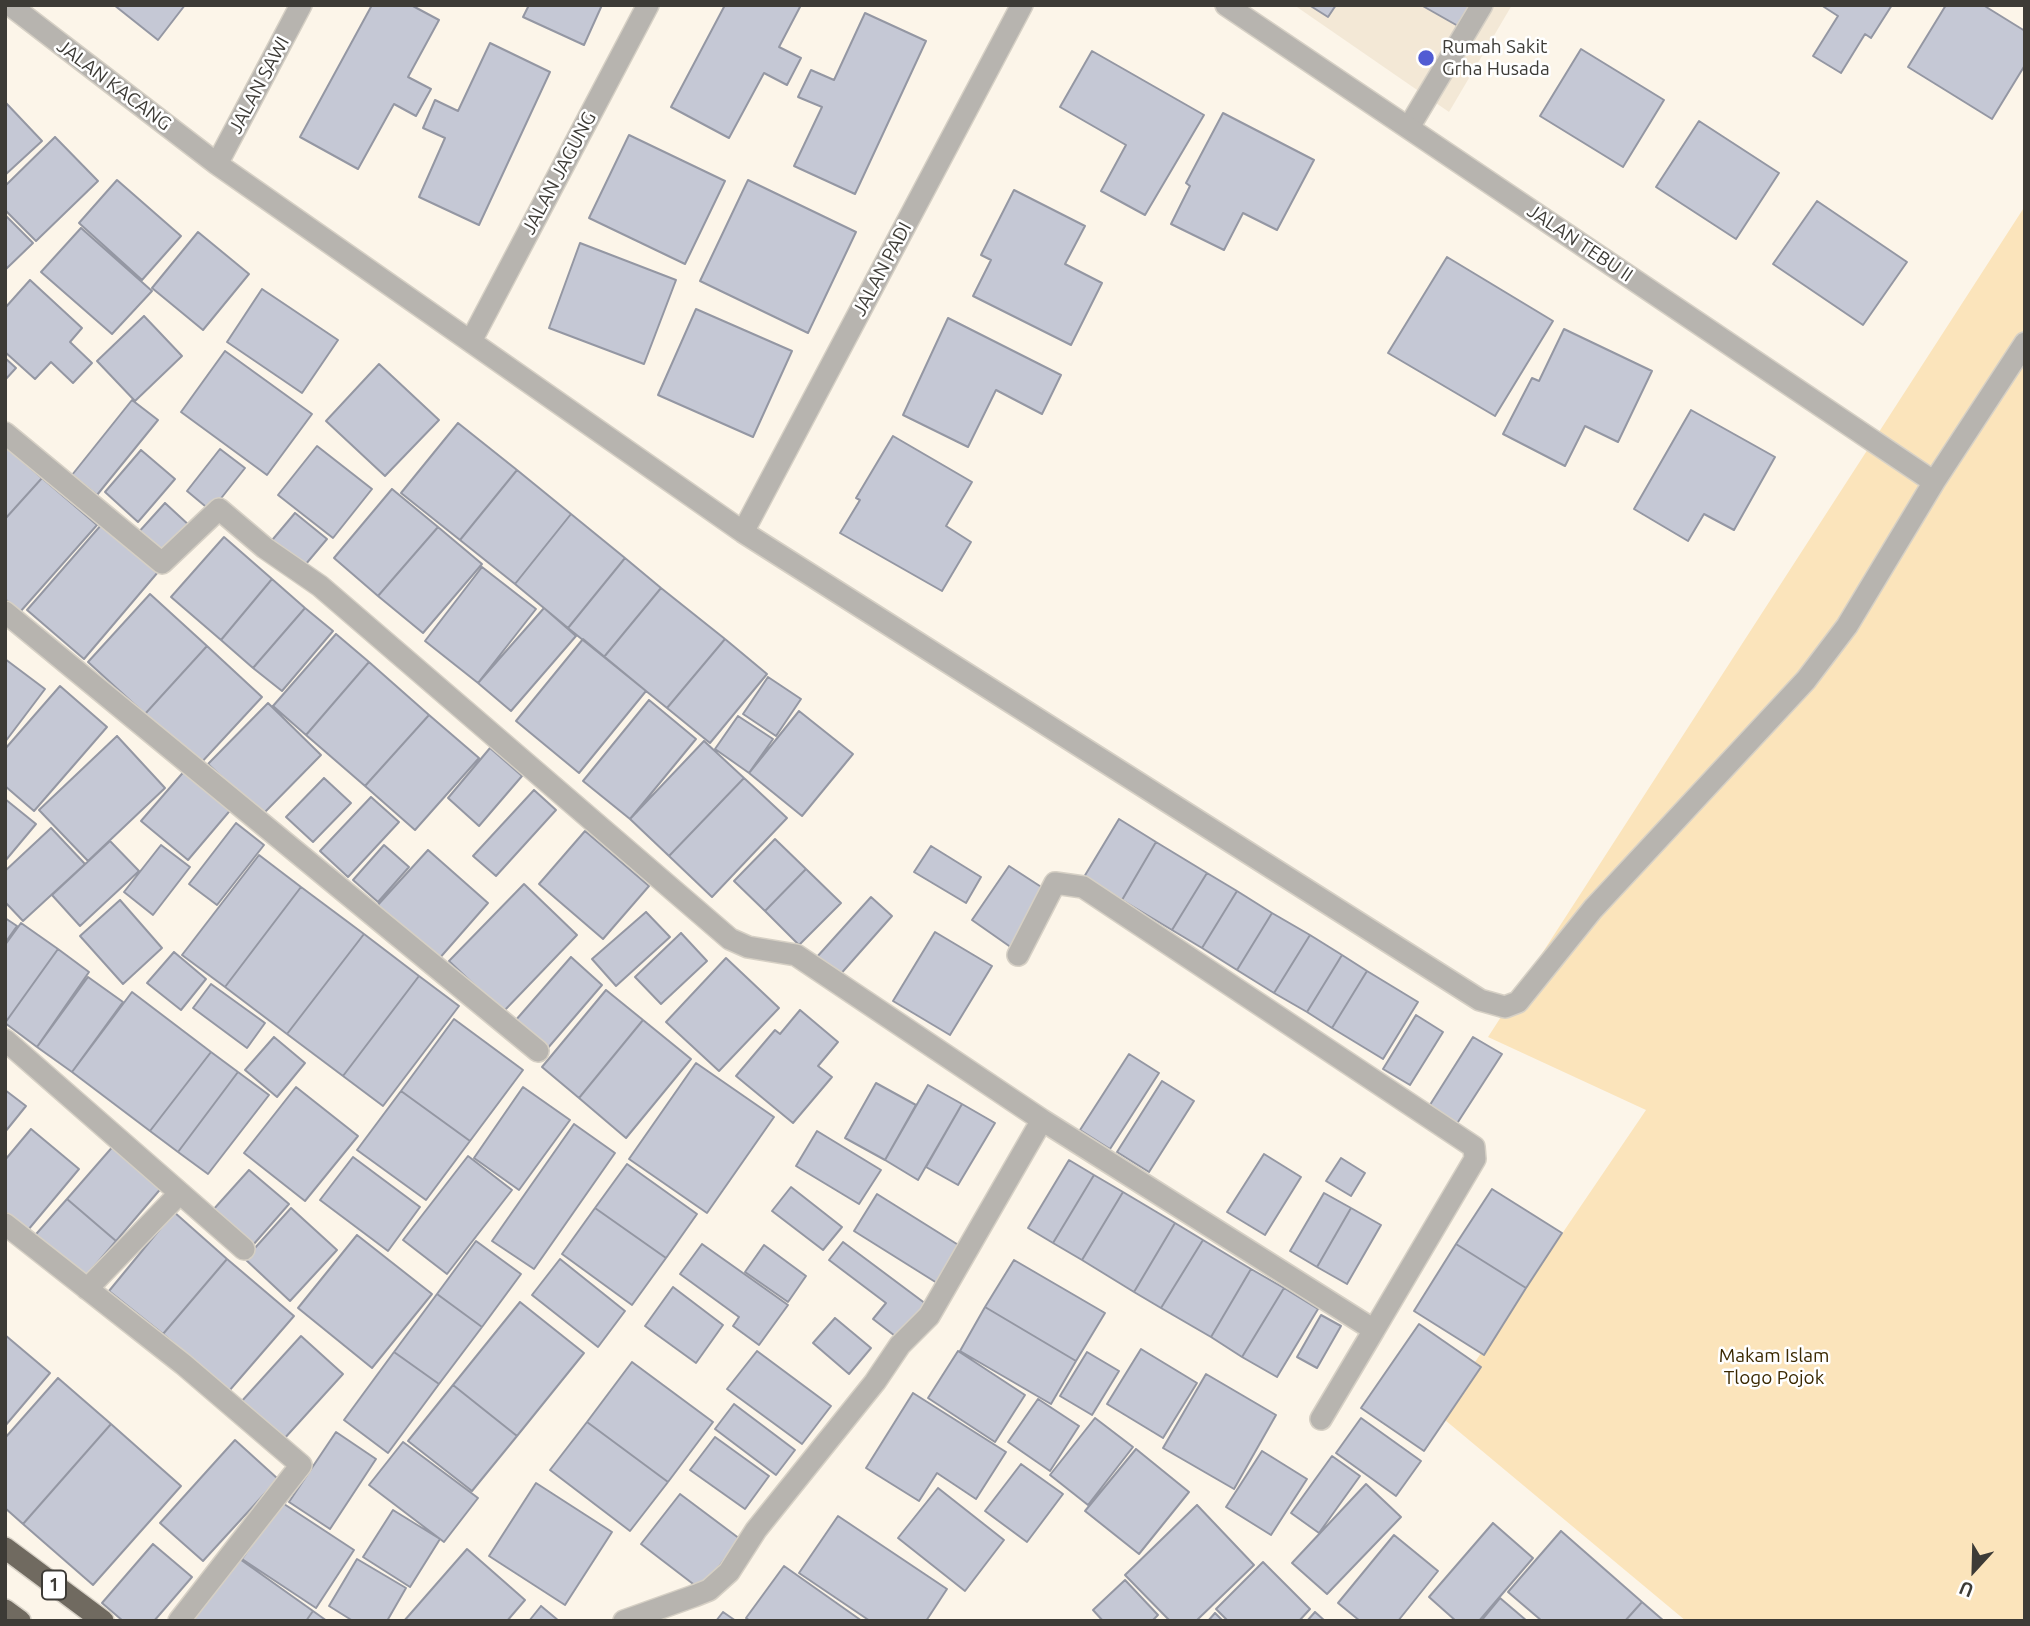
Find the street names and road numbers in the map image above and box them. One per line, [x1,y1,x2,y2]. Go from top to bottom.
street label: JALAN SAWI [224,33,294,137]
street label: JALAN KACANG [52,35,176,135]
street label: JALAN JAGUNG [517,108,601,238]
street label: JALAN TEBU II [1523,199,1637,287]
street label: JALAN PADI [848,218,916,320]
road number: 1 [42,1570,66,1600]

